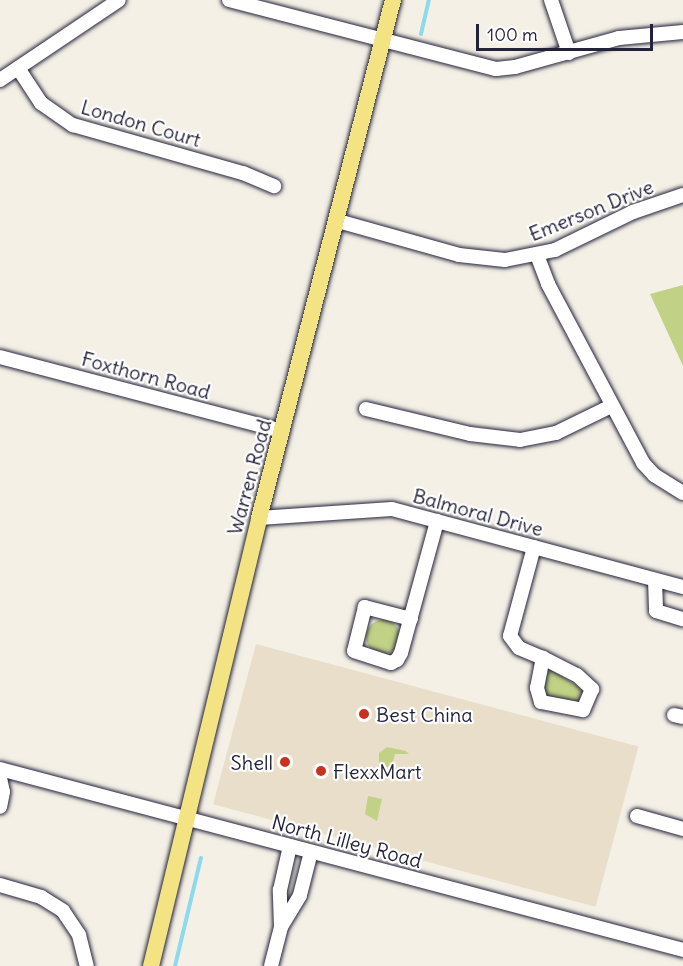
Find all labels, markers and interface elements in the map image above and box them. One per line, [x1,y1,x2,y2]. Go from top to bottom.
scale bar [479,12,656,50]
text: 100 m [487,23,538,46]
street label: London Court [78,94,204,152]
street label: Emerson Drive [525,174,657,246]
street label: Foxthorn Road [79,346,213,404]
street label: Warren Road [222,417,276,537]
street label: Balmoral Drive [410,483,546,541]
place label: Best China [376,702,473,726]
marker: Best China [357,707,371,721]
place label: Shell [231,750,273,774]
marker: Shell [278,755,292,769]
place label: FlexxMart [333,759,422,783]
marker: FlexxMart [314,764,328,778]
street label: North Lilley Road [269,809,425,873]

